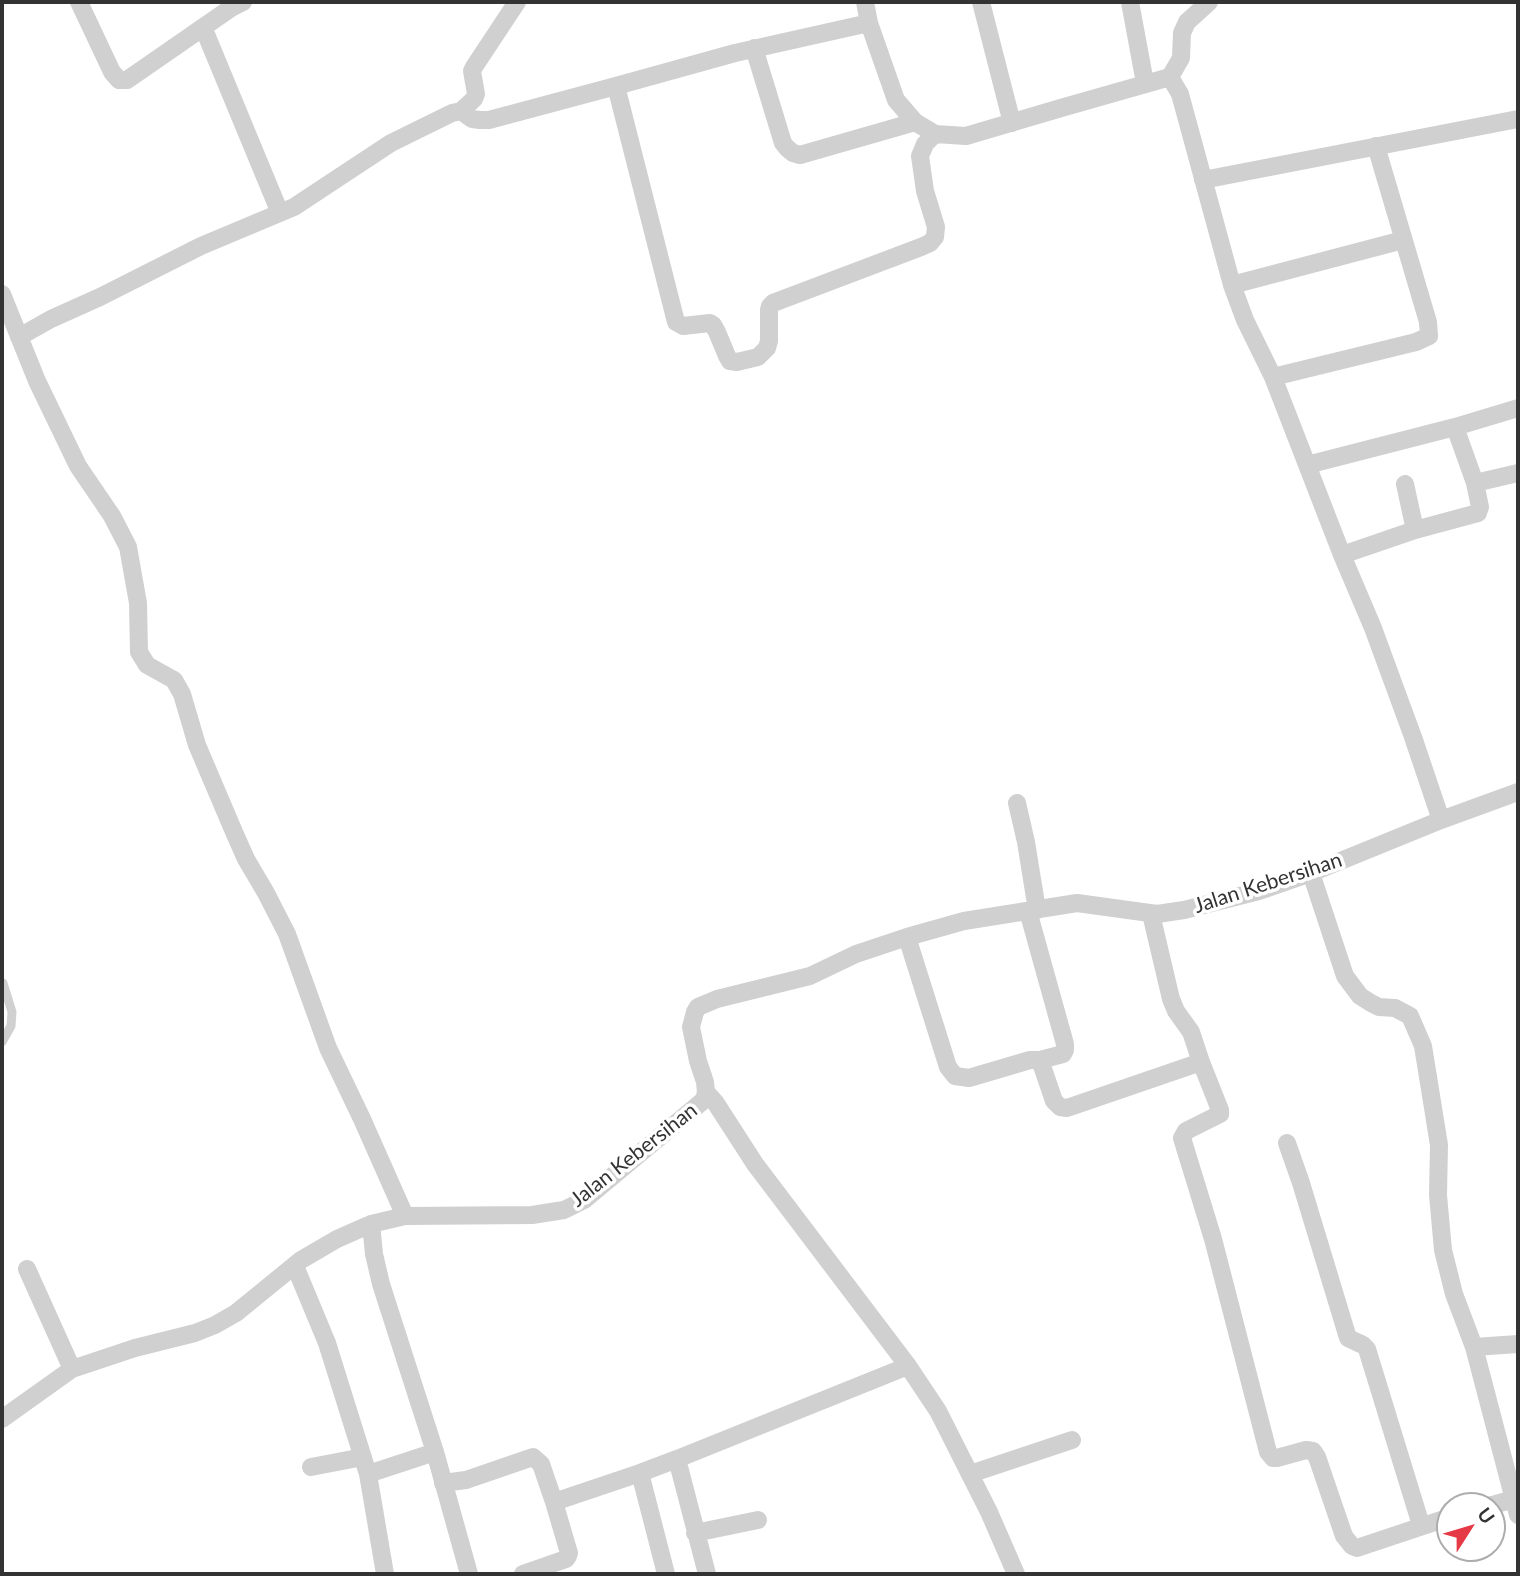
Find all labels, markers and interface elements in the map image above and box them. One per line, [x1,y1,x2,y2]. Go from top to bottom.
street label: Jalan Kebersihan [1191,847,1345,919]
street label: Jalan Kebersihan [566,1098,702,1212]
north arrow [1436,1492,1506,1562]
text: U [1473,1503,1500,1528]

